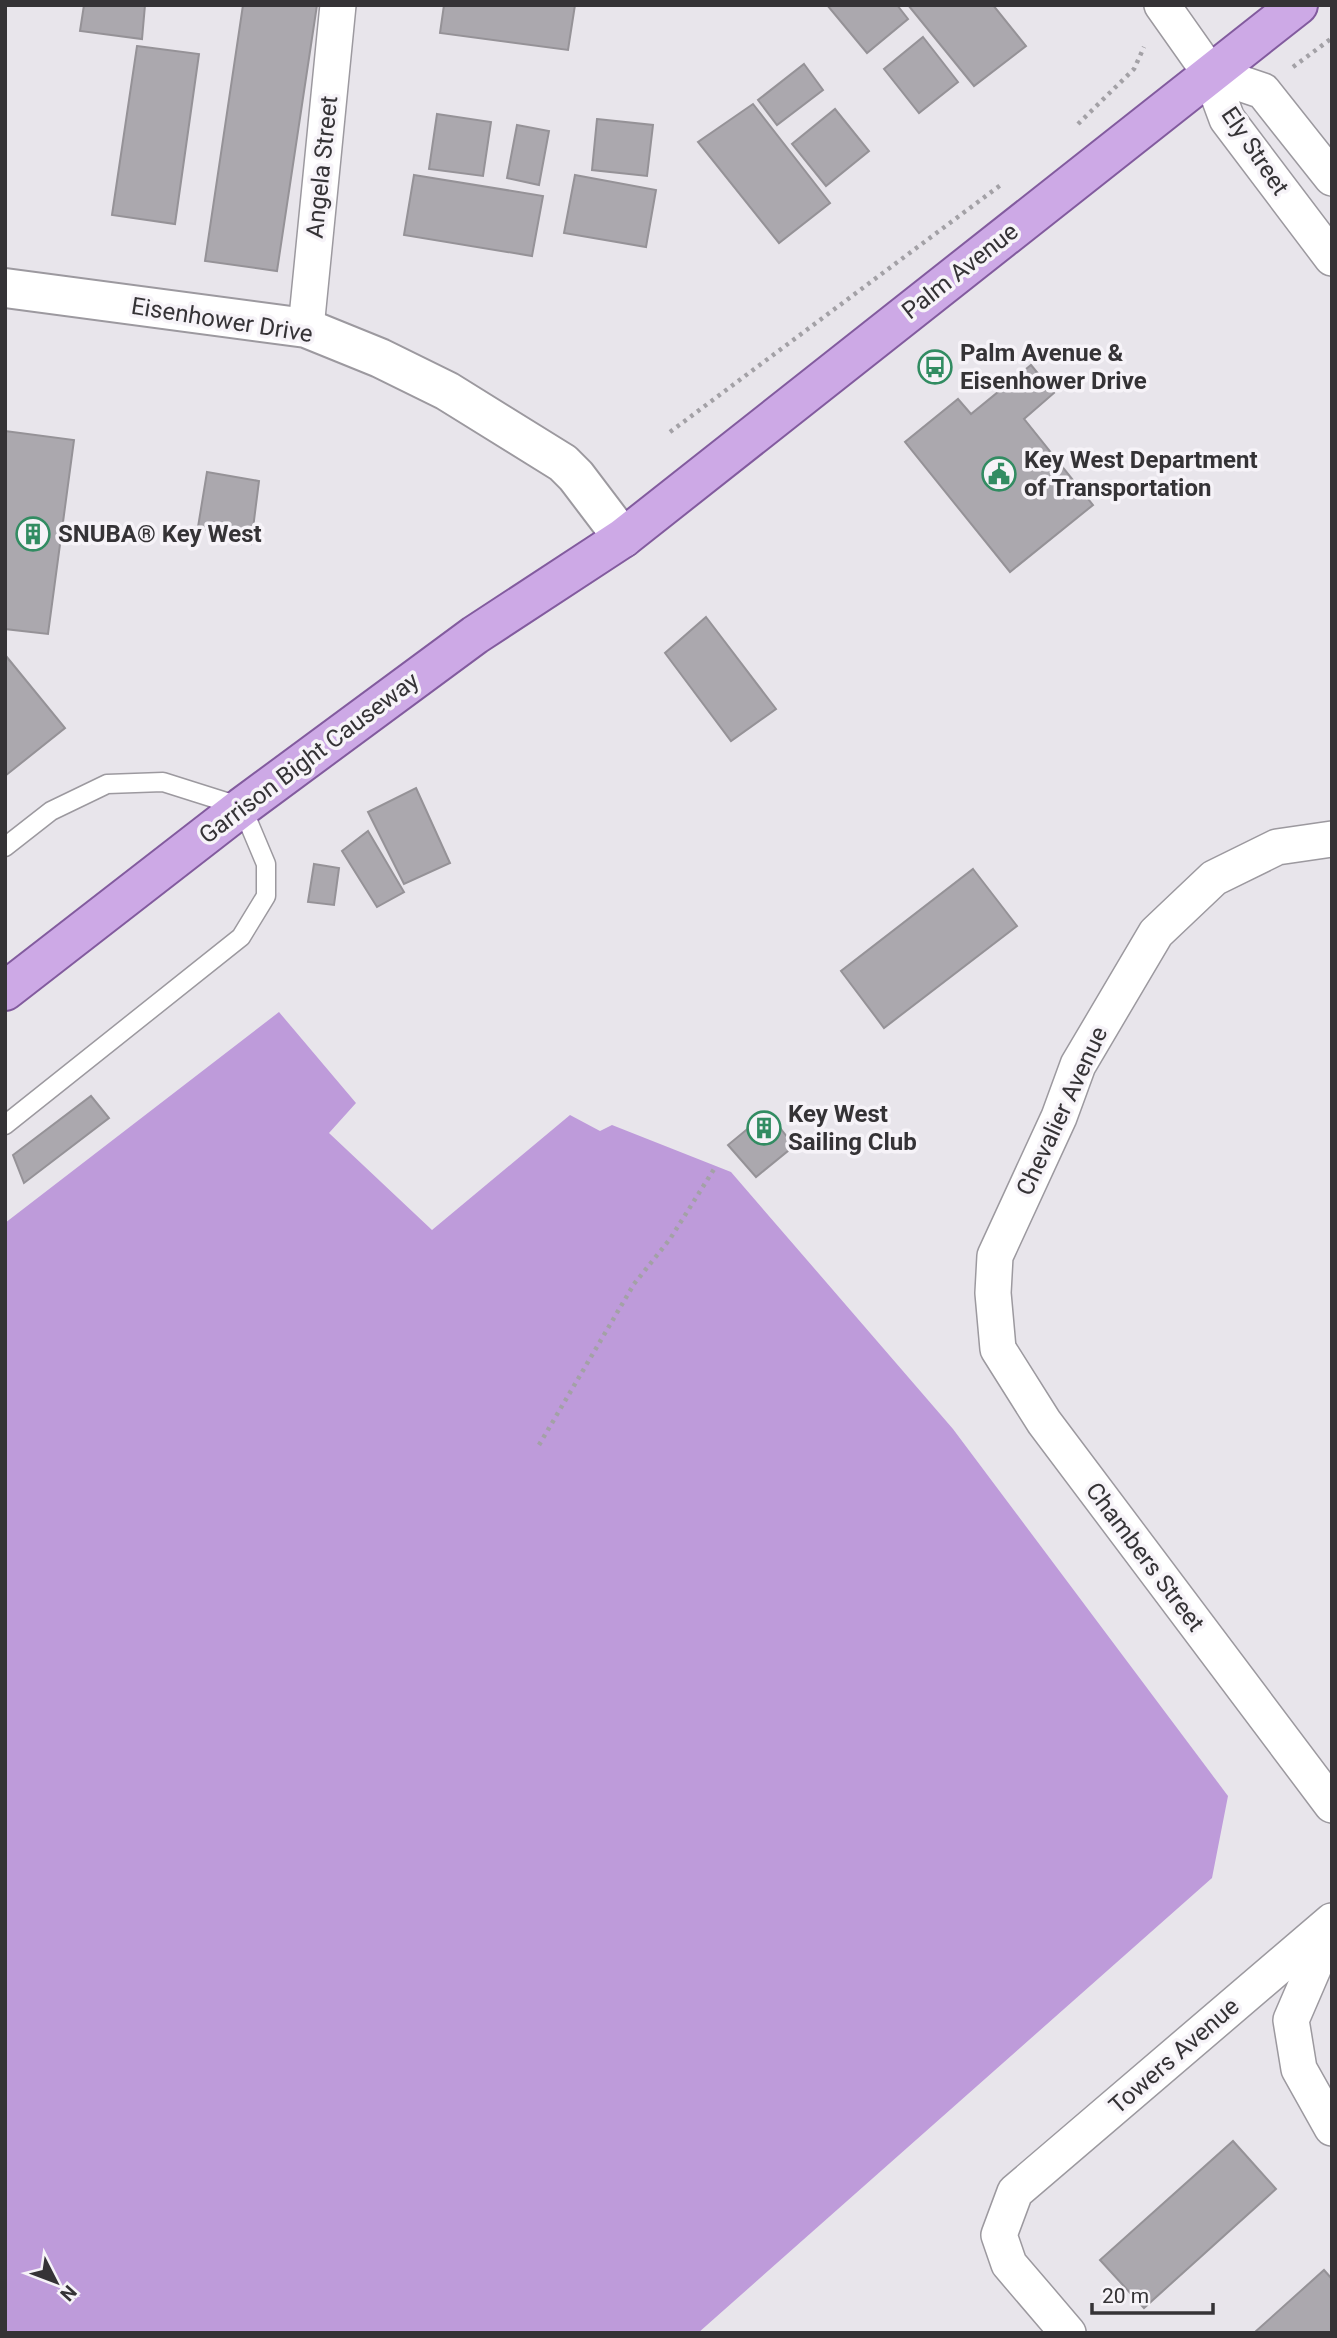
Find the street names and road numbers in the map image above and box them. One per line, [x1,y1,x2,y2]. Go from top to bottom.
street label: Angela Street [301,94,343,240]
street label: Ely Street [1215,102,1295,200]
street label: Palm Avenue [896,217,1024,325]
street label: Eisenhower Drive [129,292,315,348]
street label: Garrison Bight Causeway [194,666,425,850]
street label: Chevalier Avenue [1011,1022,1113,1200]
street label: Chambers Street [1080,1477,1210,1637]
street label: Towers Avenue [1103,1992,1245,2120]

